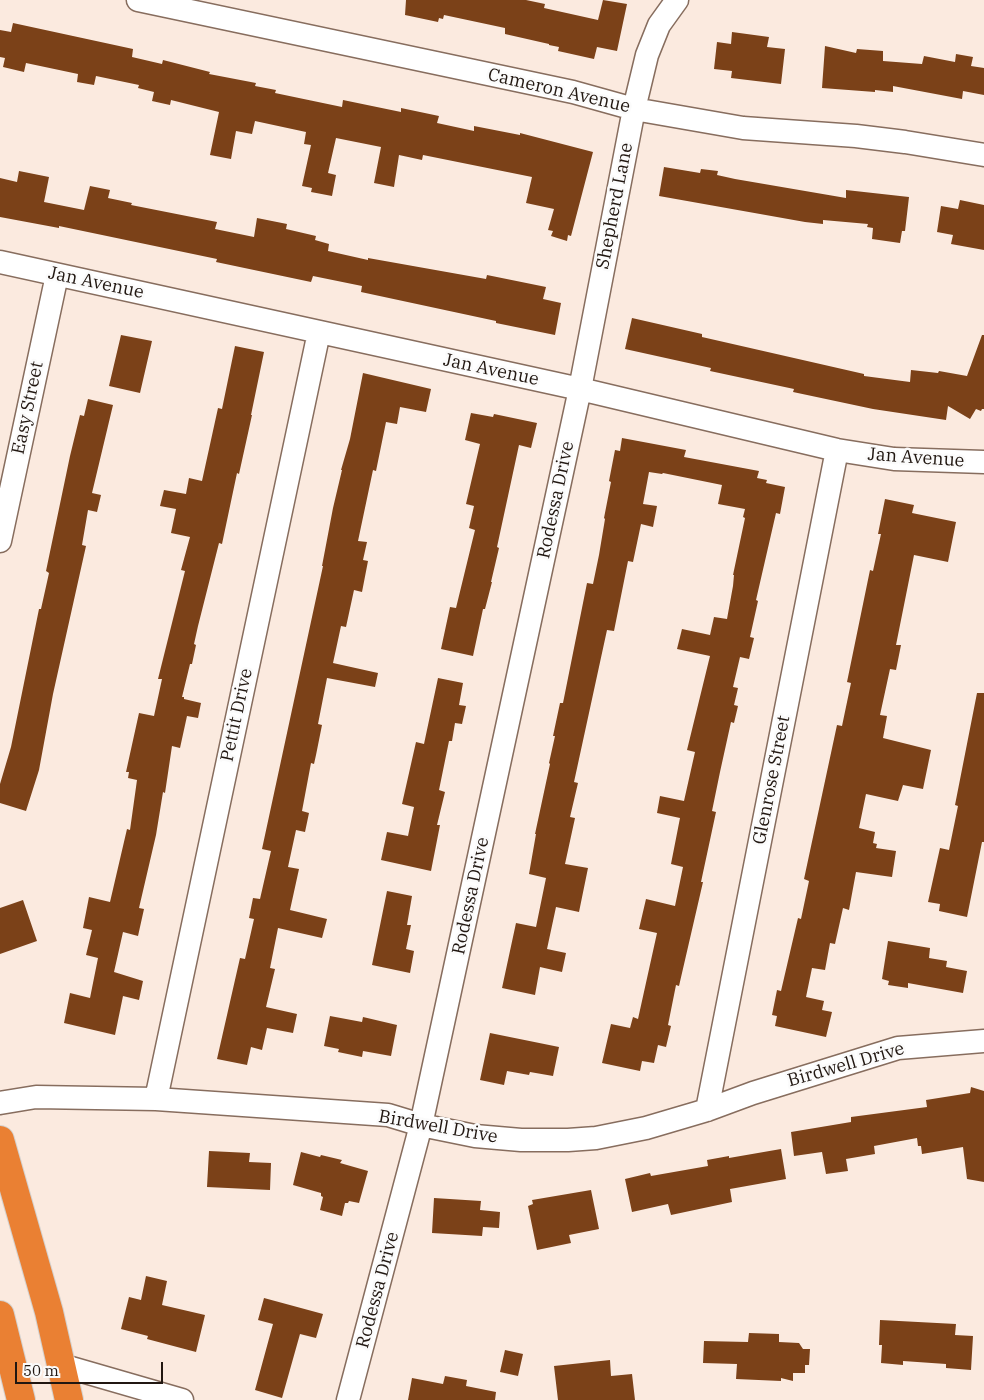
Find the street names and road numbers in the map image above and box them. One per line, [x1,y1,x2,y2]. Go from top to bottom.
street label: Cameron Avenue [486,64,632,118]
street label: Shepherd Lane [592,141,638,271]
street label: Jan Avenue [46,262,146,304]
street label: Jan Avenue [441,349,541,391]
street label: Easy Street [8,360,48,456]
street label: Rodessa Drive [533,439,579,561]
street label: Jan Avenue [867,444,965,472]
street label: Pettit Drive [217,666,257,764]
street label: Glenrose Street [749,714,795,846]
street label: Rodessa Drive [448,835,494,957]
street label: Birdwell Drive [785,1038,907,1092]
street label: Birdwell Drive [377,1106,499,1148]
street label: Rodessa Drive [352,1229,404,1351]

